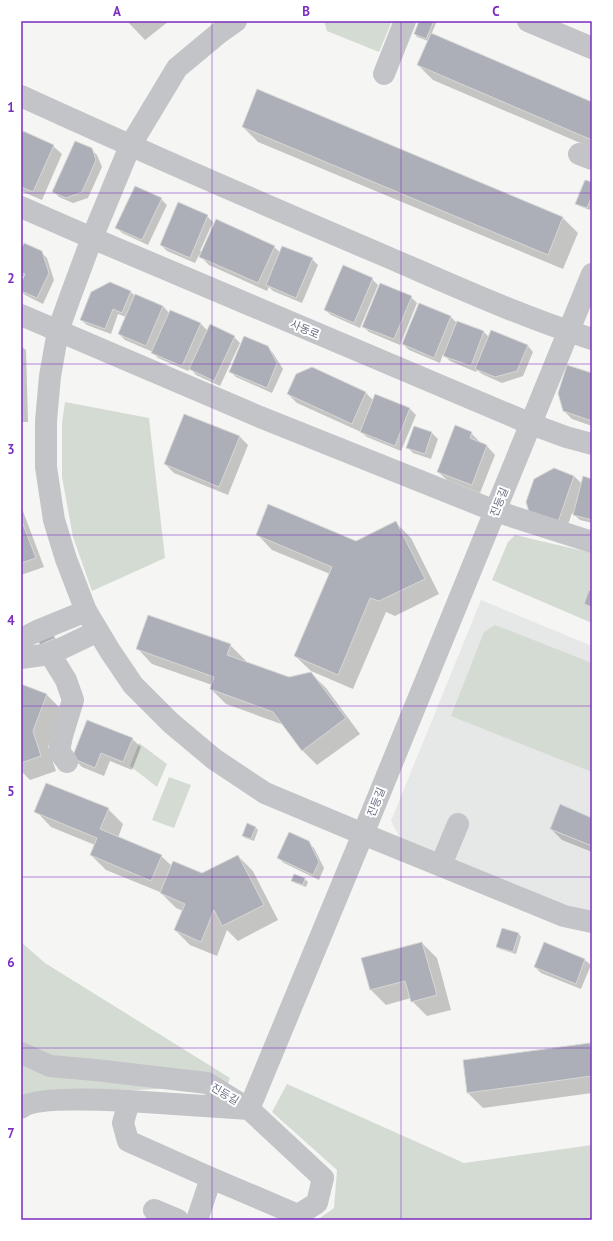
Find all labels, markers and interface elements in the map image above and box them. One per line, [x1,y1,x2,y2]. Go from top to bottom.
text: A [113,3,121,20]
text: B [302,3,310,20]
text: C [492,3,500,20]
text: 1 [7,99,15,116]
text: 2 [7,270,15,287]
street label: 사동로 [288,317,322,341]
text: 3 [7,441,15,458]
street label: 진등길 [487,485,511,519]
text: 4 [7,612,15,629]
text: 5 [7,783,15,800]
street label: 진등길 [364,785,388,819]
text: 6 [7,954,15,971]
street label: 진등길 [208,1080,242,1108]
text: 7 [7,1125,15,1142]

